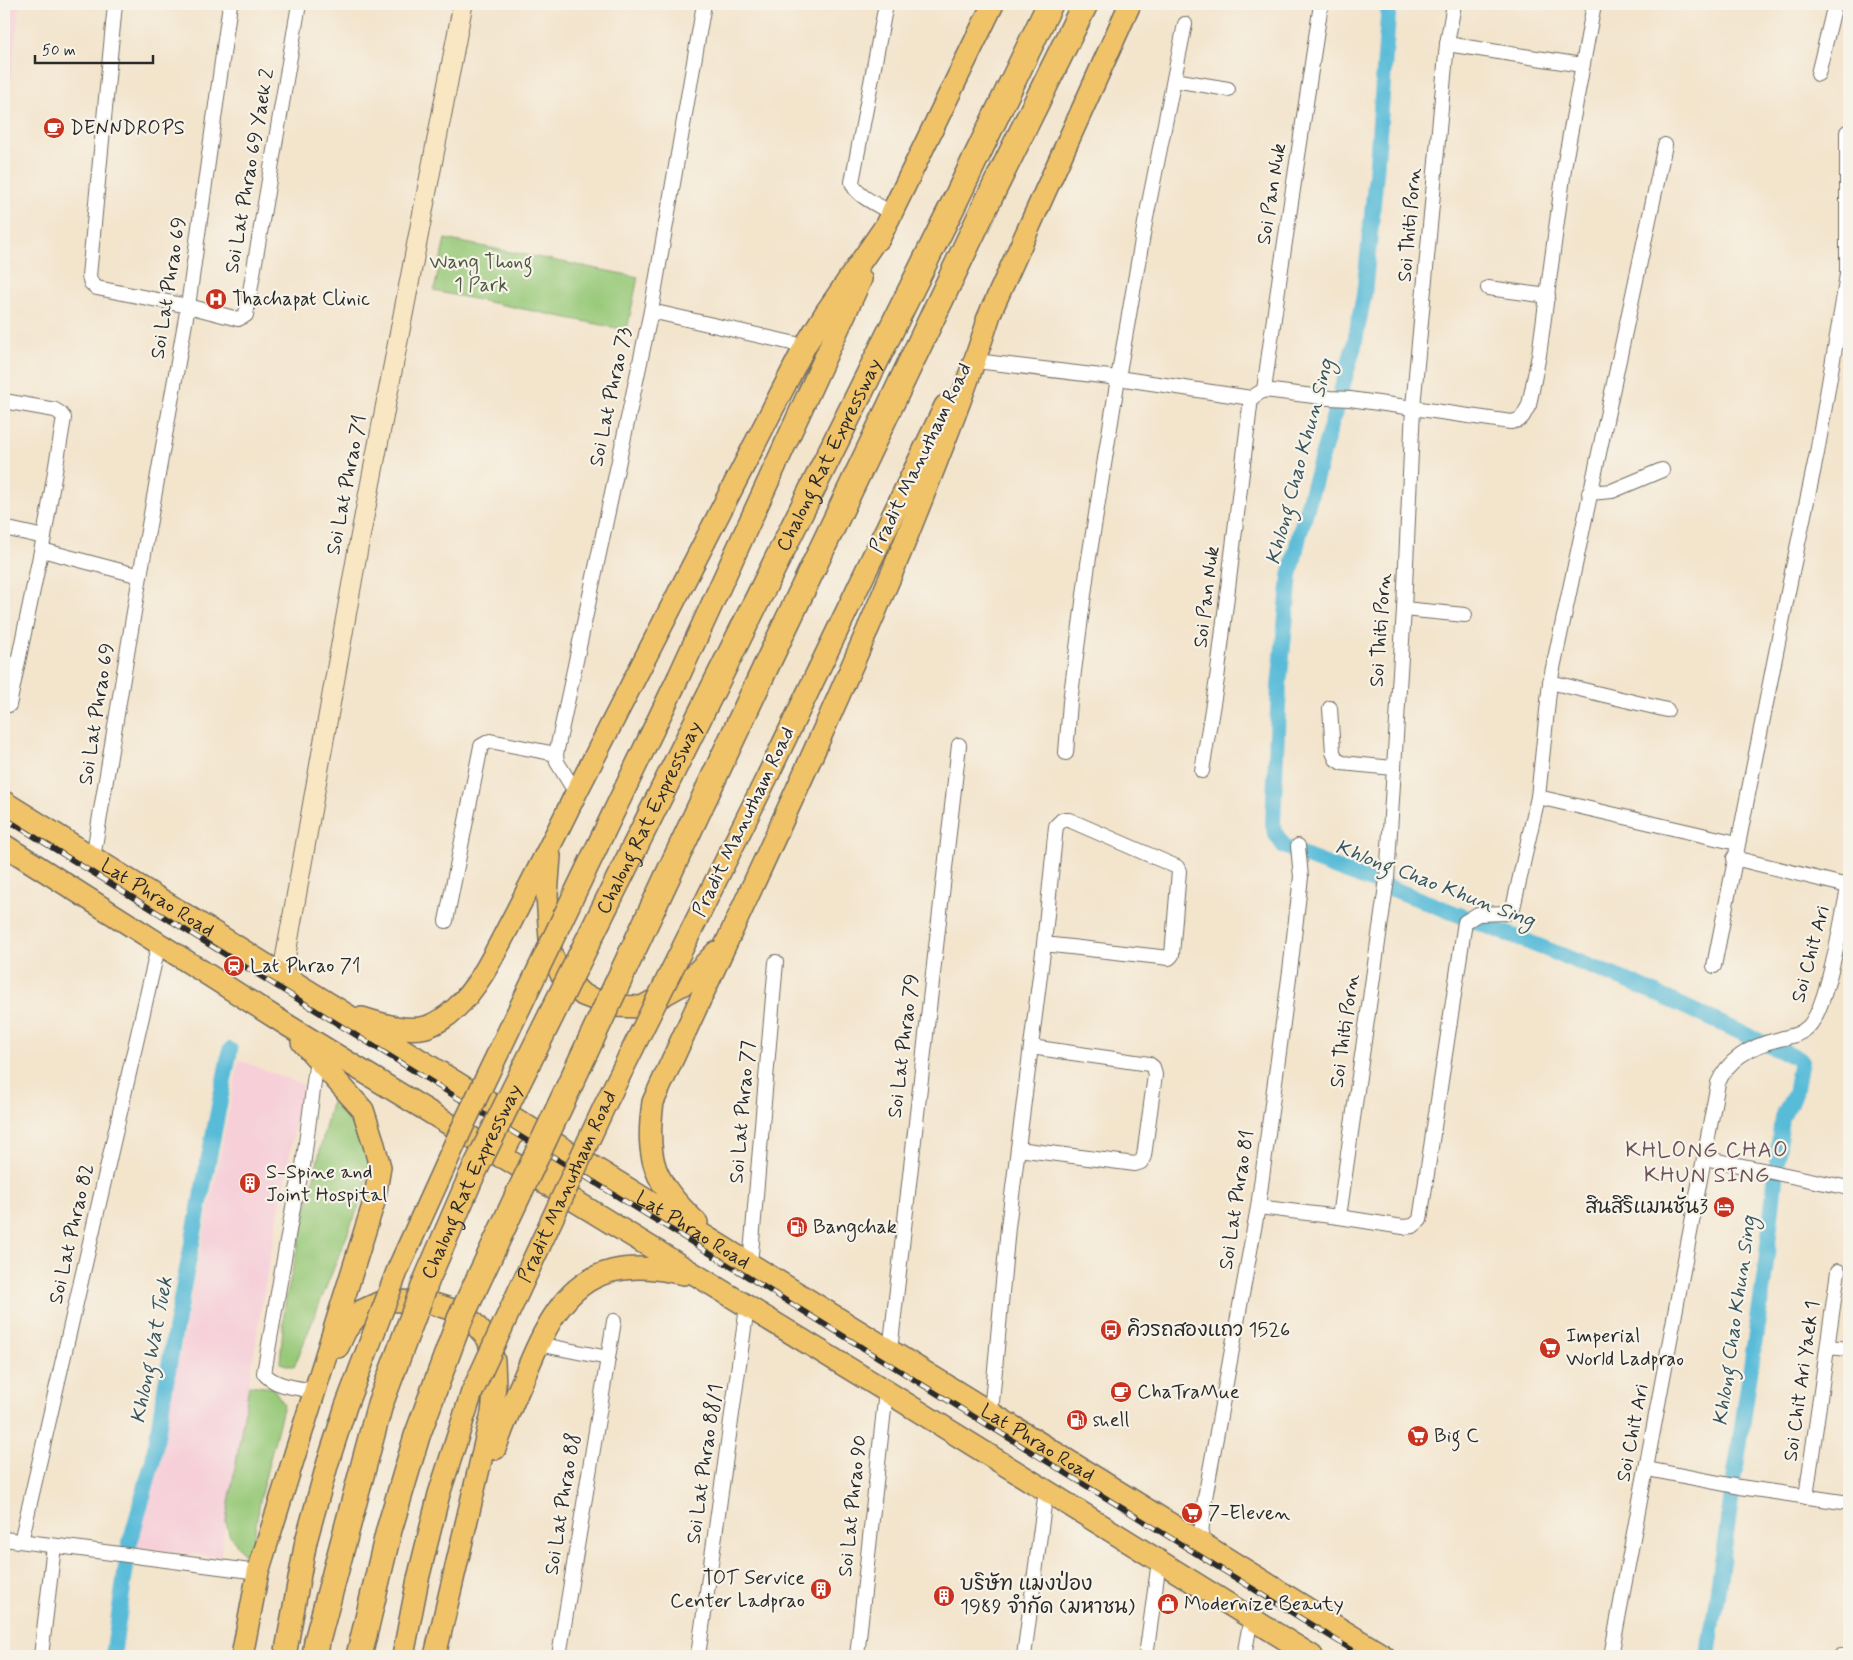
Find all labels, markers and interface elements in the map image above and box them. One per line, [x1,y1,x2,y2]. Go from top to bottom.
scale bar [35,32,152,64]
text: 50 m [42,41,76,61]
street label: Soi Lat Phrao 69 Yaek 2 [219,66,281,276]
place label: DENNDROPS [70,115,185,142]
cafe icon: DENNDROPS [42,116,66,140]
street label: Soi Pan Nuk [1251,141,1293,247]
street label: Soi Thiti Porn [1392,166,1428,283]
street label: Soi Lat Phrao 69 [144,215,194,361]
park label: Wang Thong 1 Park [429,249,533,299]
place label: Thachapat Clinic [232,286,370,313]
hospital icon: Thachapat Clinic [204,287,228,311]
street label: Soi Lat Phrao 73 [583,325,639,469]
street label: Chalong Rat Expressway [770,354,888,556]
water label: Khlong Chao Khun Sing [1259,355,1343,568]
street label: Pradit Manutham Road [863,358,979,558]
street label: Soi Lat Phrao 71 [320,413,374,557]
street label: Soi Pan Nuk [1187,545,1227,649]
street label: Soi Thiti Porn [1364,572,1398,688]
street label: Soi Lat Phrao 69 [72,641,122,787]
street label: Chalong Rat Expressway [590,717,708,919]
street label: Pradit Manutham Road [686,722,802,922]
water label: Khlong Chao Khun Sing [1330,833,1540,937]
street label: Lat Phrao Road [95,852,220,944]
street label: Soi Chit Ari [1785,903,1837,1005]
place label: Lat Phrao 71 [250,953,361,980]
station icon: Lat Phrao 71 [222,954,246,978]
street label: Soi Lat Phrao 79 [882,972,926,1120]
street label: Soi Thiti Porn [1324,972,1366,1090]
street label: Soi Lat Phrao 77 [723,1039,763,1185]
street label: Chalong Rat Expressway [415,1079,529,1284]
street label: Pradit Manutham Road [511,1086,623,1287]
street label: Soi Lat Phrao 81 [1213,1128,1261,1272]
district label: KHLONG CHAO KHUN SING [1625,1137,1789,1190]
place label: S-Spine and Joint Hospital [266,1159,387,1209]
street label: Soi Lat Phrao 82 [43,1161,101,1307]
building icon: S-Spine and Joint Hospital [238,1171,262,1195]
street label: Lat Phrao Road [631,1184,755,1276]
place label: สินสิริแมนชั่น3 [1585,1187,1708,1221]
hotel icon: สินสิริแมนชั่น3 [1712,1195,1736,1219]
water label: Khlong Chao Khun Sing [1706,1213,1766,1428]
place label: Bangchak [813,1214,897,1242]
fuel station icon: Bangchak [785,1215,809,1239]
water label: Khlong Wat Tuek [124,1274,182,1426]
street label: Soi Chit Ari Yaek 1 [1777,1299,1827,1463]
place label: คิวรถสองแถว 1526 [1127,1317,1290,1344]
bus stop icon: คิวรถสองแถว 1526 [1099,1318,1123,1342]
place label: Imperial World Ladprao [1566,1323,1684,1373]
supermarket icon: Imperial World Ladprao [1538,1336,1562,1360]
place label: ChaTraMue [1137,1379,1240,1406]
cafe icon: ChaTraMue [1109,1380,1133,1404]
street label: Soi Lat Phrao 88/1 [680,1382,730,1546]
street label: Soi Chit Ari [1610,1382,1656,1484]
street label: Lat Phrao Road [975,1397,1100,1488]
place label: shell [1093,1407,1130,1434]
fuel station icon: shell [1065,1408,1089,1432]
place label: Big C [1434,1423,1479,1452]
supermarket icon: Big C [1406,1424,1430,1448]
street label: Soi Lat Phrao 88 [538,1431,588,1577]
street label: Soi Lat Phrao 90 [832,1434,874,1578]
place label: 7-Eleven [1208,1500,1291,1527]
supermarket icon: 7-Eleven [1180,1501,1204,1525]
place label: TOT Service Center Ladprao [670,1565,805,1615]
place label: บริษัท แมงป่อง 1989 จำกัด (มหาชน) [960,1570,1135,1621]
building icon: TOT Service Center Ladprao [809,1577,833,1601]
building icon: บริษัท แมงป่อง 1989 จำกัด (มหาชน) [932,1584,956,1608]
place label: Modernize Beauty [1184,1591,1344,1618]
shop icon: Modernize Beauty [1156,1592,1180,1616]

